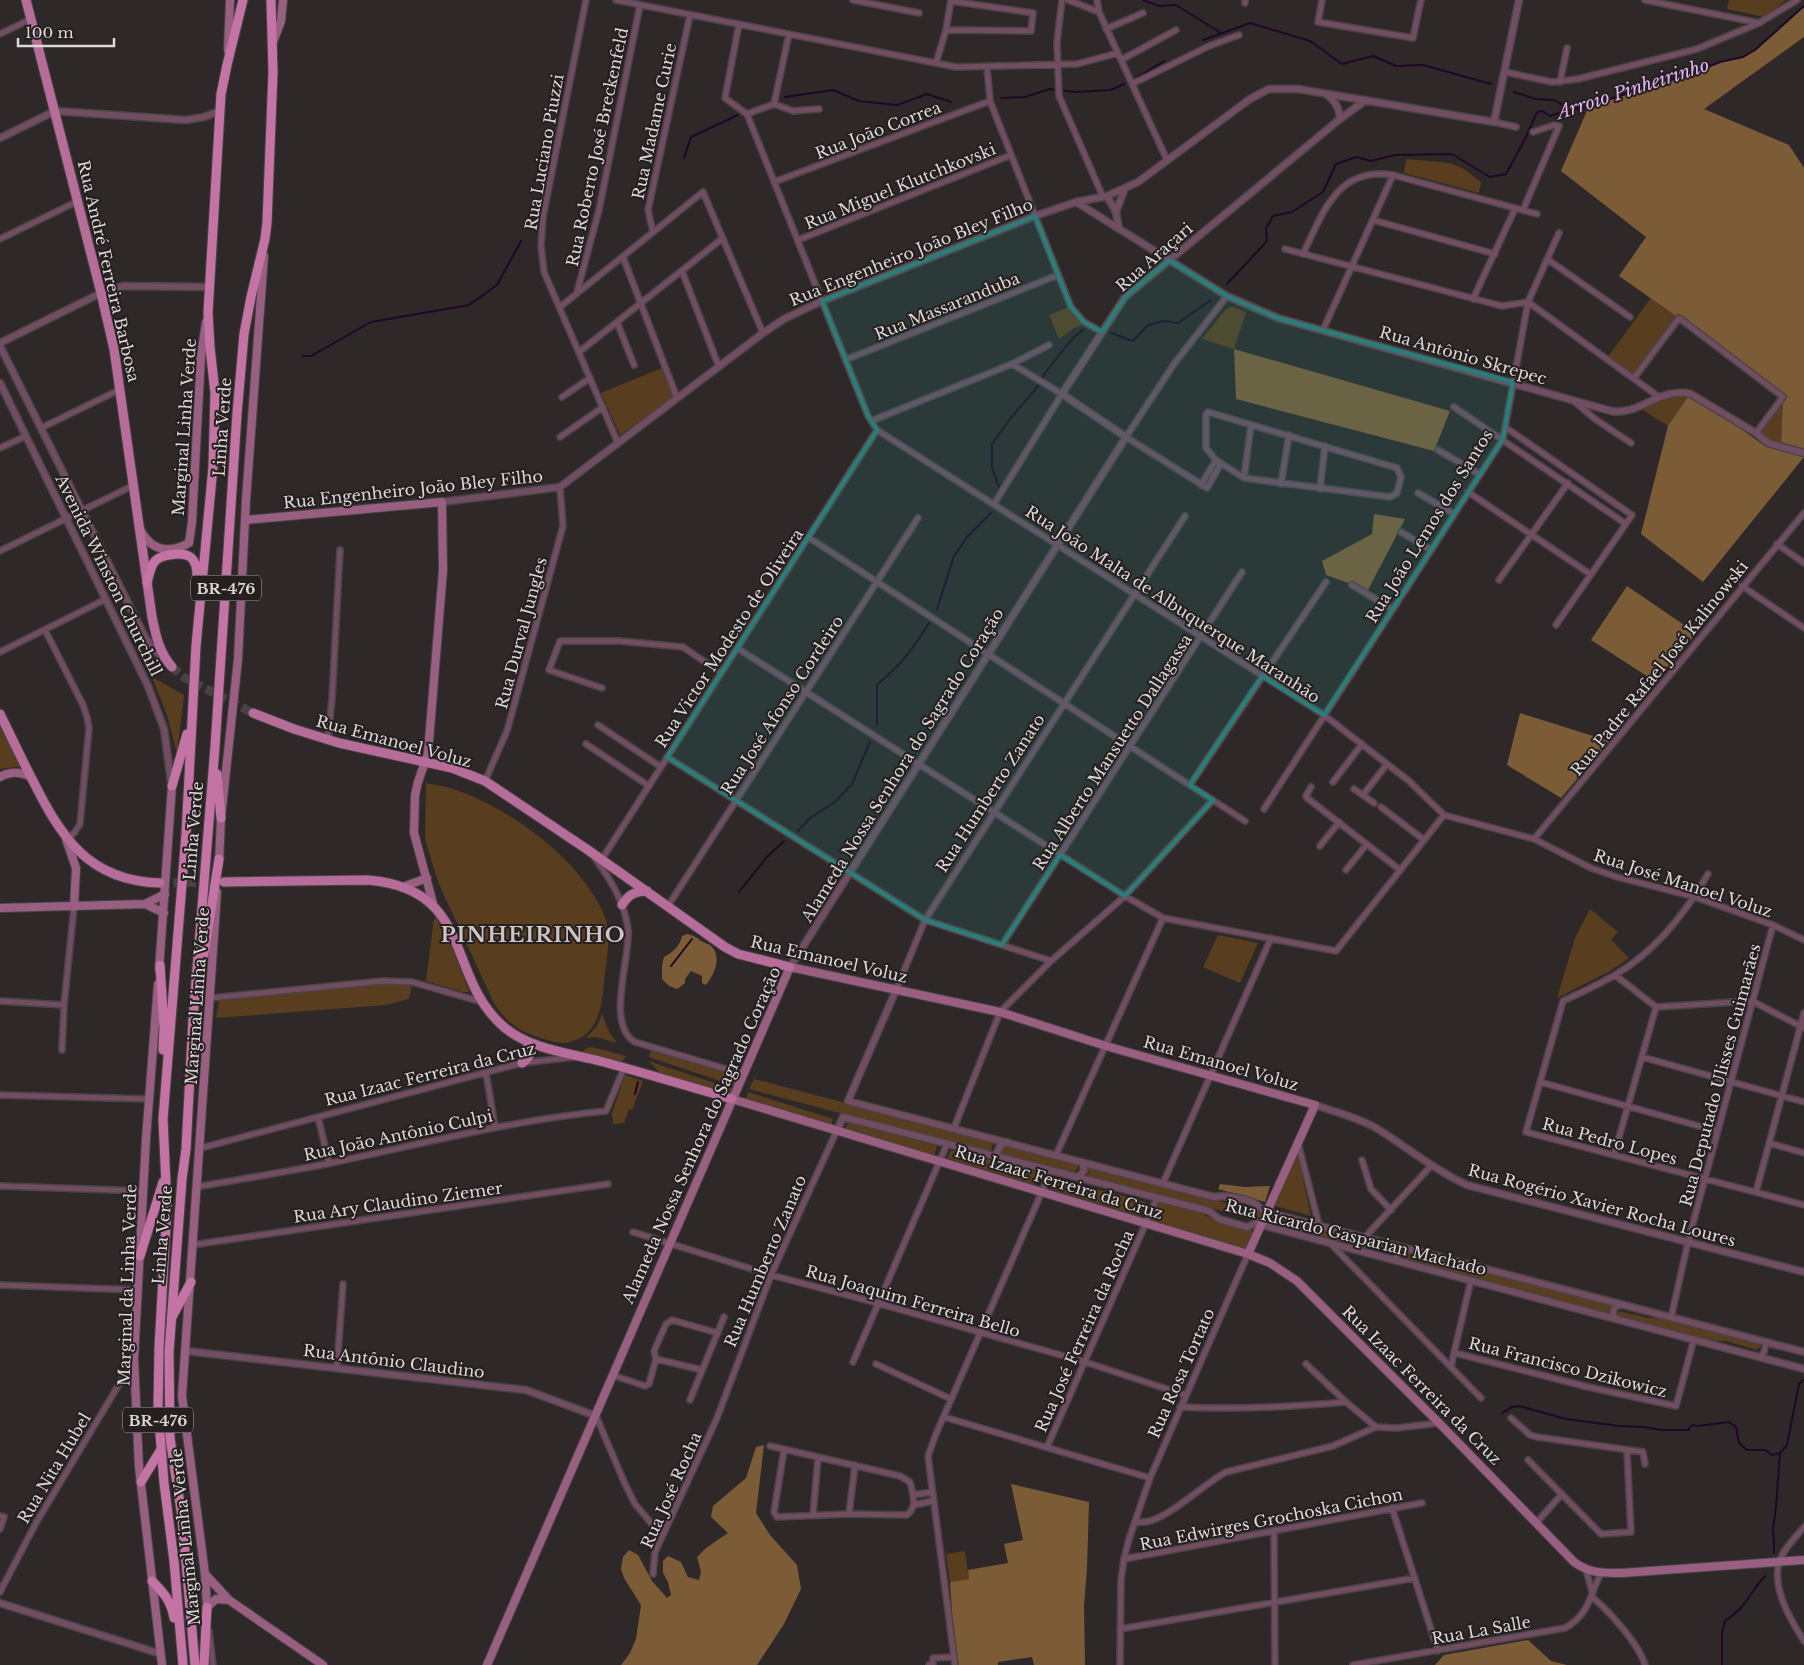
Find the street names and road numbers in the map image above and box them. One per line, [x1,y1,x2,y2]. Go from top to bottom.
street label: Rua Roberto José Breckenfeld [562,26,632,268]
street label: Rua Madame Curie [628,41,680,201]
street label: Rua Luciano Piuzzi [520,72,568,232]
street label: Rua João Correa [812,97,944,163]
street label: Rua Miguel Klutchkovski [802,138,999,234]
street label: Rua André Ferreira Barbosa [74,158,144,384]
street label: Rua Engenheiro João Bley Filho [786,194,1036,310]
street label: Rua Araçari [1111,218,1197,296]
street label: Rua Massaranduba [872,268,1023,344]
street label: Rua Antônio Skrepec [1377,322,1549,389]
street label: Marginal Linha Verde [168,337,200,517]
street label: Linha Verde [209,377,235,477]
street label: Rua João Lemos dos Santos [1361,426,1497,626]
street label: Rua Engenheiro João Bley Filho [282,465,544,513]
street label: Avenida Winston Churchill [51,470,167,679]
street label: Rua João Malta de Albuquerque Maranhão [1022,501,1324,707]
street label: Rua Victor Modesto de Oliveira [651,525,807,751]
street label: Rua Durval Jungles [491,555,551,711]
street label: Rua Padre Rafael José Kalinowski [1566,556,1752,780]
road number: BR-476 [191,576,261,600]
street label: Alameda Nossa Senhora do Sagrado Coração [796,604,1008,927]
street label: Rua José Afonso Cordeiro [716,611,848,799]
street label: Rua Alberto Mansuetto Dallagassa [1028,630,1196,874]
street label: Rua Humberto Zanato [931,710,1049,876]
street label: Rua Emanoel Voluz [314,711,474,771]
street label: Linha Verde [179,781,207,881]
street label: Rua José Manoel Voluz [1591,845,1775,921]
street label: Marginal Linha Verde [181,906,213,1086]
street label: Rua Emanoel Voluz [749,931,910,987]
street label: Rua Deputado Ulisses Guimarães [1675,941,1765,1209]
street label: Alameda Nossa Senhora do Sagrado Coração [617,963,785,1307]
street label: Rua Emanoel Voluz [1141,1031,1301,1095]
street label: Rua Izaac Ferreira da Cruz [322,1038,538,1110]
street label: Rua João Antônio Culpi [302,1105,495,1165]
street label: Rua Pedro Lopes [1540,1113,1680,1169]
street label: Rua Izaac Ferreira da Cruz [952,1141,1166,1223]
street label: Rua Rogério Xavier Rocha Loures [1466,1160,1738,1250]
street label: Rua Humberto Zanato [720,1172,810,1350]
street label: Rua Ary Claudino Ziemer [292,1177,504,1227]
street label: Marginal da Linha Verde [113,1184,141,1386]
street label: Linha Verde [148,1185,176,1285]
street label: Rua Ricardo Gasparian Machado [1223,1195,1489,1279]
street label: Rua José Ferreira da Rocha [1030,1227,1138,1435]
street label: Rua Joaquim Ferreira Bello [803,1261,1023,1341]
street label: Rua Izaac Ferreira da Cruz [1338,1301,1506,1469]
street label: Rua Rosa Tortato [1143,1305,1219,1441]
street label: Rua Francisco Dzikowicz [1467,1333,1669,1401]
street label: Rua Antônio Claudino [302,1340,486,1382]
road number: BR-476 [123,1408,193,1432]
street label: Rua Nita Hubel [13,1409,95,1527]
street label: Rua José Rocha [636,1429,706,1551]
street label: Marginal Linha Verde [166,1447,204,1627]
street label: Rua Edwirges Grochoska Cichon [1138,1484,1404,1554]
street label: Rua La Salle [1430,1611,1532,1649]

